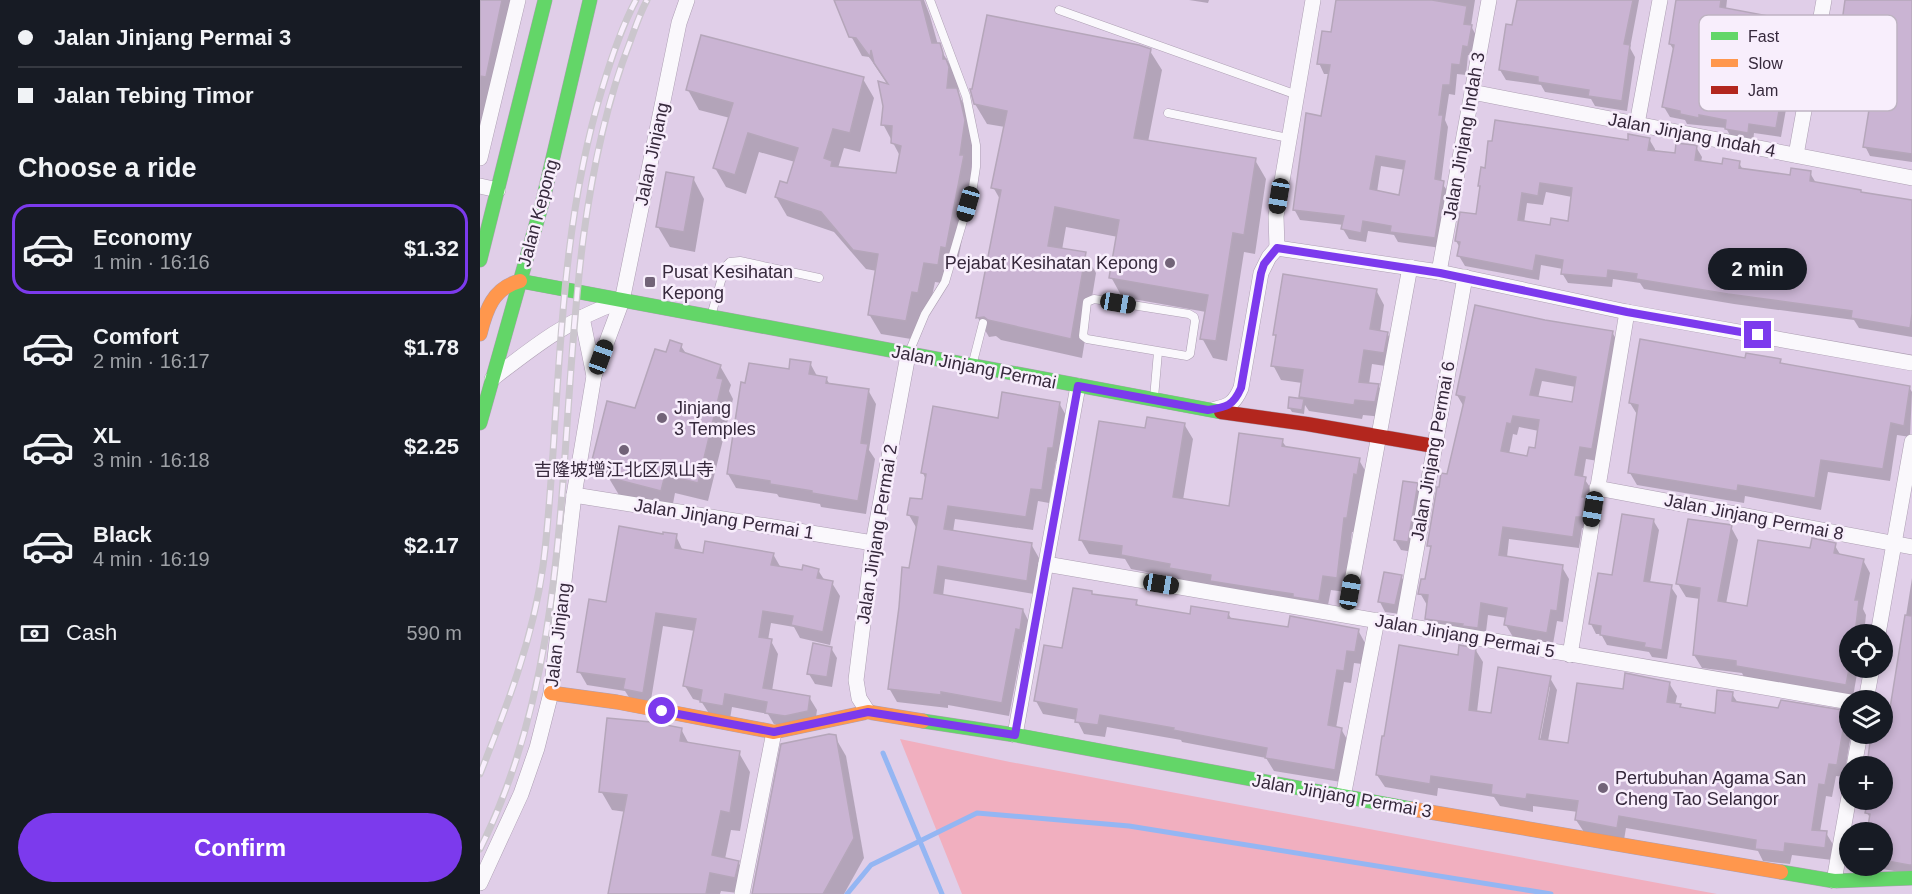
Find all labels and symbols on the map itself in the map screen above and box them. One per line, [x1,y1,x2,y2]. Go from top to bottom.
legend [1699,15,1897,111]
text: Fast [1748,28,1780,45]
street label: Jalan Jinjang Indah 3 [1439,50,1489,222]
text: Slow [1748,55,1783,72]
text: Jam [1748,82,1778,99]
street label: Jalan Jinjang [631,101,673,207]
street label: Jalan Jinjang Indah 4 [1607,109,1777,161]
street label: Jalan Kepong [514,157,562,269]
car [1267,177,1291,215]
car [954,184,982,224]
callout: 2 min [1708,248,1808,290]
place label: Pejabat Kesihatan Kepong [945,253,1158,273]
marker: Pejabat Kesihatan Kepong [1163,256,1177,270]
place label: Pusat Kesihatan Kepong [662,262,793,303]
marker: Pusat Kesihatan Kepong [643,275,657,289]
car [1099,291,1137,315]
route end [1744,321,1771,348]
car [586,337,616,377]
street label: Jalan Jinjang Permai [890,341,1058,393]
street label: Jalan Jinjang Permai 6 [1407,360,1459,542]
place label: Jinjang 3 Temples [674,398,756,439]
marker: Jinjang 3 Temples [655,411,669,425]
marker: 吉隆坡增江北区凤山寺 [617,443,631,457]
street label: Jalan Jinjang Permai 2 [853,443,901,625]
place label: 吉隆坡增江北区凤山寺 [534,460,714,480]
car [1581,490,1605,528]
street label: Jalan Jinjang Permai 8 [1663,490,1845,544]
street label: Jalan Jinjang Permai 1 [633,495,815,543]
car [1142,572,1180,596]
car [1338,573,1362,611]
street label: Jalan Jinjang [542,582,574,688]
street label: Jalan Jinjang Permai 5 [1374,610,1556,662]
route start [648,697,675,724]
place label: Pertubuhan Agama San Cheng Tao Selangor [1615,768,1806,809]
street label: Jalan Jinjang Permai 3 [1251,770,1433,822]
marker: Pertubuhan Agama San Cheng Tao Selangor [1596,781,1610,795]

